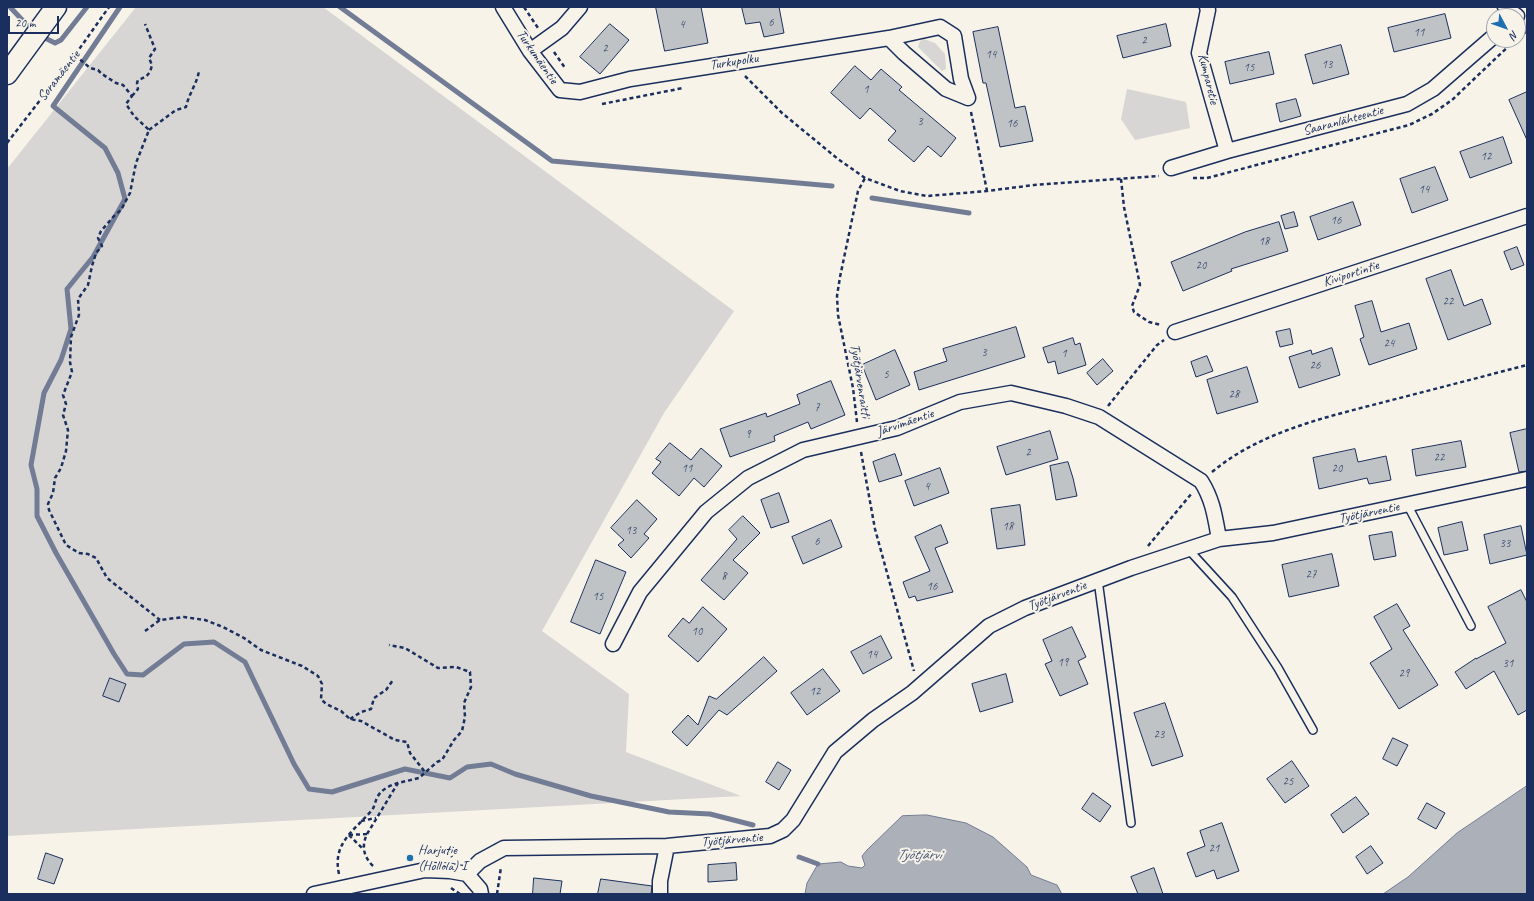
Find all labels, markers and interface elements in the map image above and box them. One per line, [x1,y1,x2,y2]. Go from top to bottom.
scale bar [10,8,61,34]
north arrow [1486,8,1526,48]
text: 20 m [15,15,35,31]
house number: 6 [768,16,774,30]
house number: 4 [679,18,685,32]
house number: 11 [1414,26,1424,40]
street label: Turkumäentie [512,27,562,87]
text: N [1507,28,1522,42]
house number: 2 [1141,34,1147,48]
house number: 2 [602,42,608,56]
street label: Soramäentie [34,47,84,105]
house number: 14 [986,48,996,62]
street label: Turkupolku [709,50,759,74]
street label: Kumparetie [1194,52,1222,106]
house number: 13 [1322,58,1332,72]
house number: 15 [1244,61,1254,75]
house number: 1 [863,83,869,97]
street label: Saaranlähteentie [1301,102,1385,140]
house number: 3 [917,115,923,129]
house number: 16 [1007,117,1017,131]
house number: 12 [1481,150,1491,164]
house number: 14 [1419,183,1429,197]
house number: 16 [1331,214,1341,228]
house number: 18 [1259,235,1269,249]
street label: Kiviportintie [1321,257,1381,291]
house number: 20 [1196,259,1206,273]
house number: 22 [1443,295,1453,309]
house number: 24 [1384,337,1394,351]
street label: Työtjärvenraitti [846,343,874,419]
house number: 3 [981,346,987,360]
house number: 1 [1061,347,1067,361]
house number: 26 [1310,359,1320,373]
house number: 5 [883,368,889,382]
house number: 28 [1229,388,1239,402]
house number: 7 [814,401,820,415]
street label: Järvimäentie [874,405,936,441]
house number: 9 [745,428,751,442]
house number: 2 [1025,446,1031,460]
house number: 22 [1434,451,1444,465]
house number: 11 [682,462,692,476]
house number: 20 [1332,462,1342,476]
house number: 4 [924,480,930,494]
street label: Työtjärventie [1337,498,1401,528]
house number: 18 [1003,520,1013,534]
house number: 13 [626,524,636,538]
house number: 6 [814,535,820,549]
house number: 33 [1500,537,1510,551]
house number: 27 [1306,568,1316,582]
house number: 8 [721,570,727,584]
street label: Työtjärventie [1025,577,1089,615]
house number: 16 [927,580,937,594]
house number: 15 [593,590,603,604]
house number: 10 [692,625,702,639]
house number: 14 [867,648,877,662]
house number: 19 [1058,656,1068,670]
house number: 31 [1503,657,1513,671]
house number: 29 [1399,667,1409,681]
house number: 12 [810,685,820,699]
house number: 23 [1154,728,1164,742]
house number: 25 [1283,775,1293,789]
street label: Työtjärventie [701,829,763,851]
place label: Harjutie (Hollola) I [418,842,467,874]
house number: 21 [1209,842,1219,856]
water label: Työtjärvi [897,846,941,864]
marker: Harjutie (Hollola) I [405,853,415,863]

